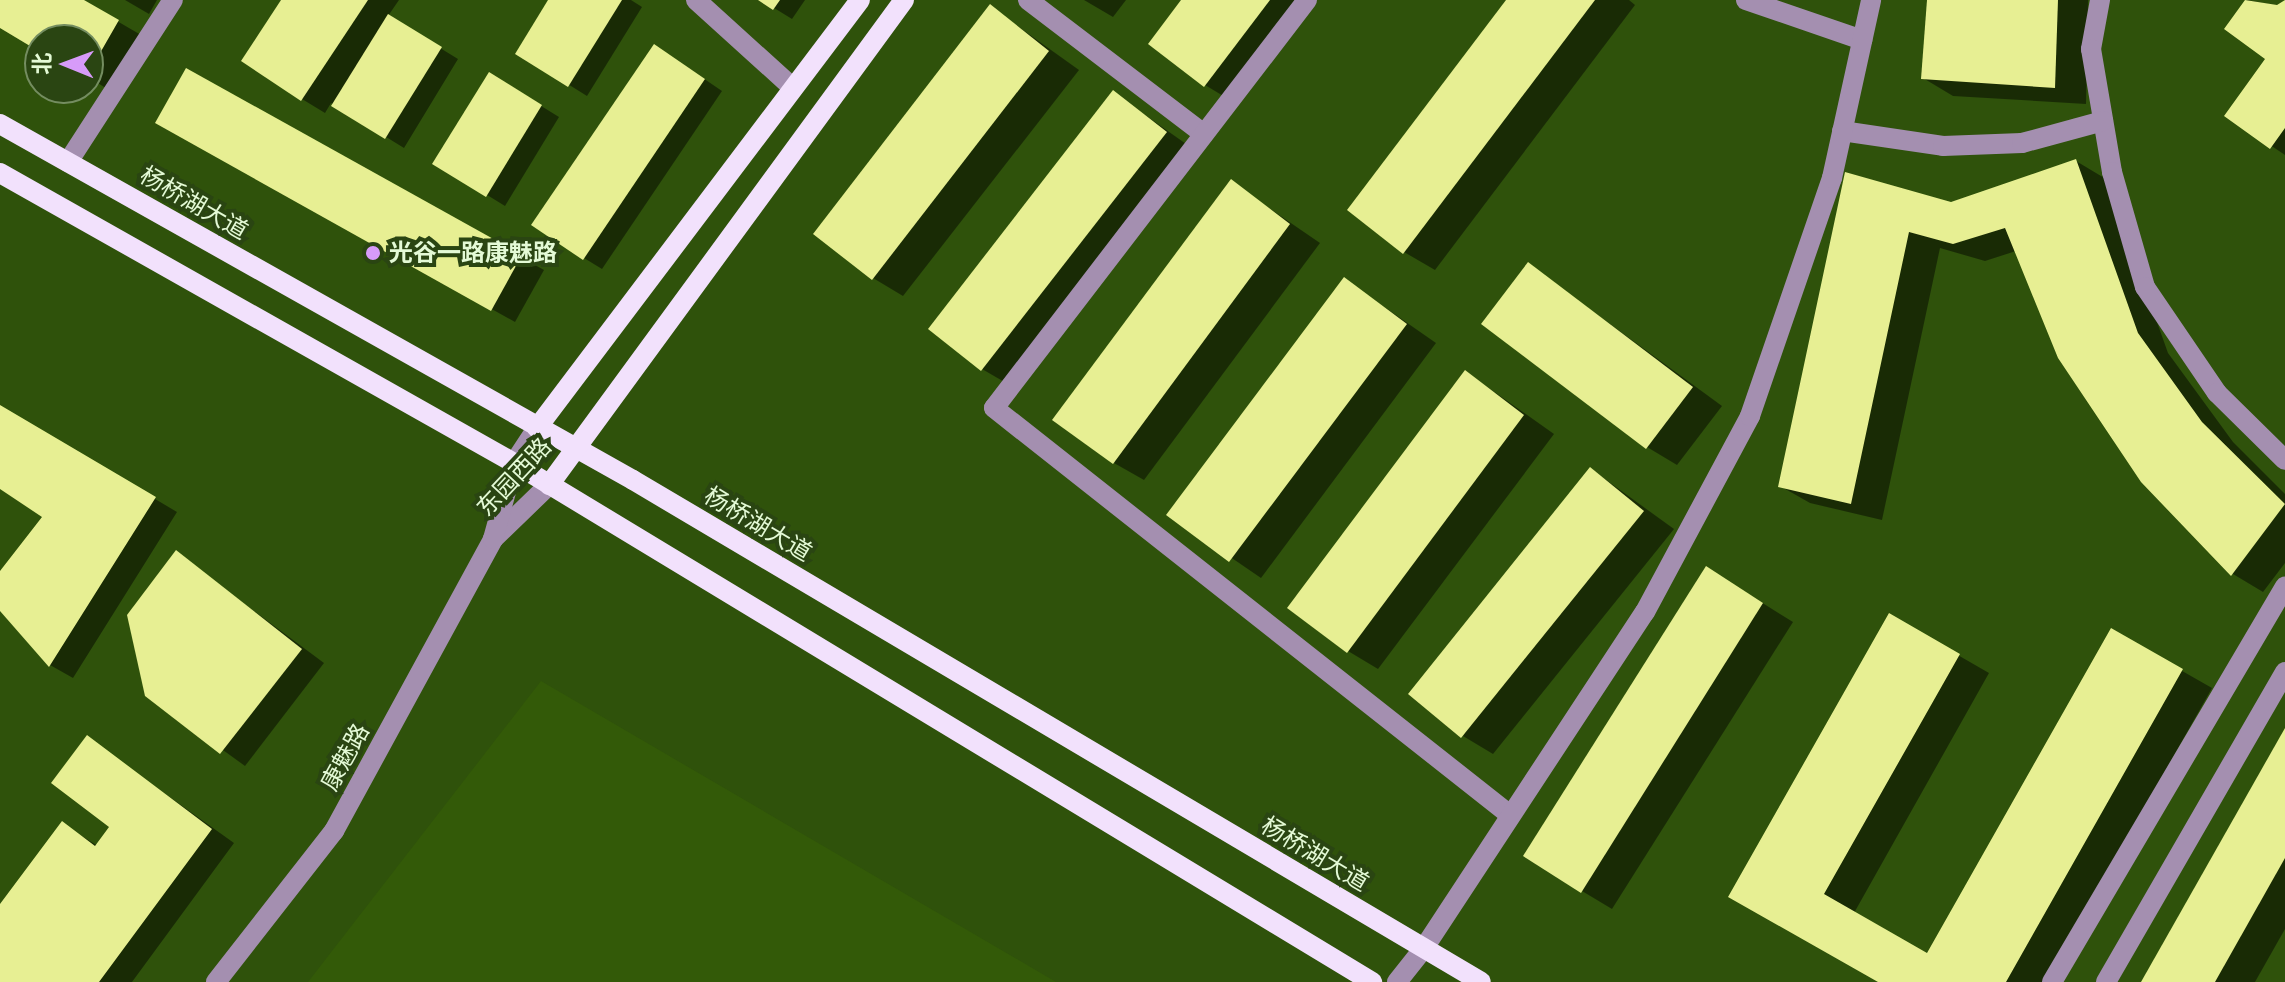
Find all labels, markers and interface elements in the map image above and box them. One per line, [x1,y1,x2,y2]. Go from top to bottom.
north arrow [24,24,104,104]
text: 北 [25,52,59,75]
street label: 杨桥湖大道 [135,161,253,245]
place label: 光谷一路康魅路 [389,239,557,267]
marker: 光谷一路康魅路 [364,244,382,262]
street label: 东园西路 [471,432,557,522]
street label: 杨桥湖大道 [699,481,817,567]
street label: 康魅路 [315,719,375,795]
street label: 杨桥湖大道 [1256,811,1374,897]

